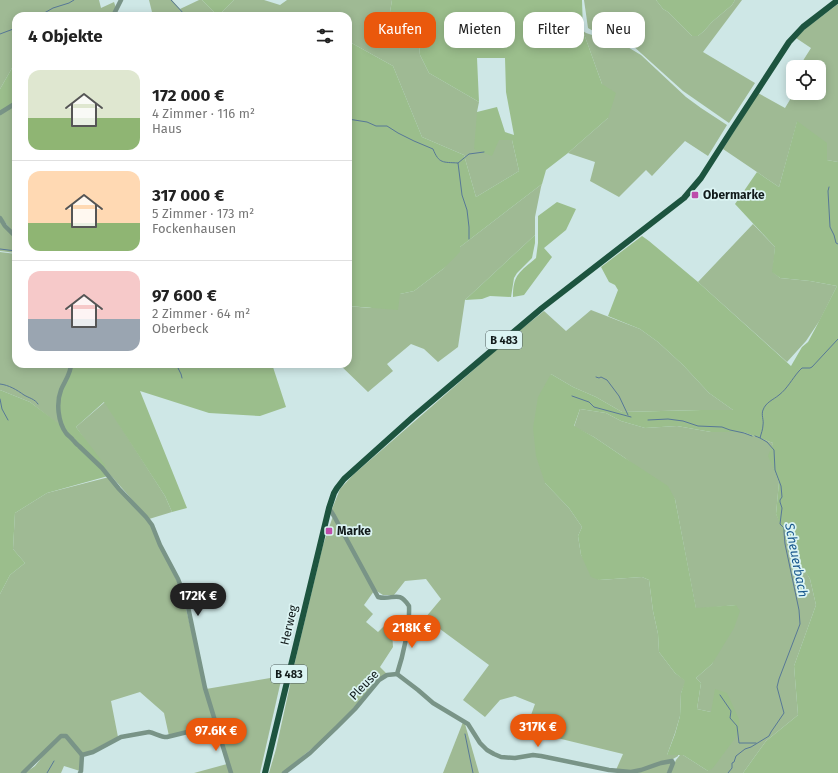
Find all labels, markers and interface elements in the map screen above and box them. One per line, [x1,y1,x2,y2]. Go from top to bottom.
chip: Kaufen [364,12,436,48]
chip: Mieten [444,12,515,48]
chip: Filter [523,12,584,48]
chip: Neu [592,12,645,48]
icon: filters [314,25,336,47]
text: 4 Objekte [28,26,103,47]
map controls [786,60,826,100]
button: locate [786,60,826,100]
text: 172 000 € [152,85,224,106]
icon: home [60,86,108,134]
text: 4 Zimmer · 116 m² [152,106,255,121]
text: Haus [152,121,182,136]
text: 317 000 € [152,185,224,206]
icon: home [60,187,108,235]
place label: Obermarke [703,188,765,202]
marker: Obermarke [690,190,700,200]
text: 5 Zimmer · 173 m² [152,206,254,221]
text: Fockenhausen [152,221,236,236]
text: 97 600 € [152,285,217,306]
icon: home [60,287,108,335]
text: 2 Zimmer · 64 m² [152,306,250,321]
text: Oberbeck [152,321,209,336]
road number: B 483 [486,331,522,349]
water label: Scheuerbach [782,521,811,598]
place label: Marke [337,524,371,538]
marker: Marke [324,526,334,536]
pin: 172K € [165,583,231,617]
text: 172K € [179,588,217,603]
street label: Herweg [278,603,301,646]
pin: 218K € [379,615,445,649]
text: 218K € [392,620,432,635]
road number: B 483 [271,665,307,683]
street label: Pleuse [346,667,382,703]
pin: 317K € [505,714,571,748]
pin: 97.6K € [179,718,253,752]
text: 317K € [519,719,557,734]
text: 97.6K € [195,723,237,738]

